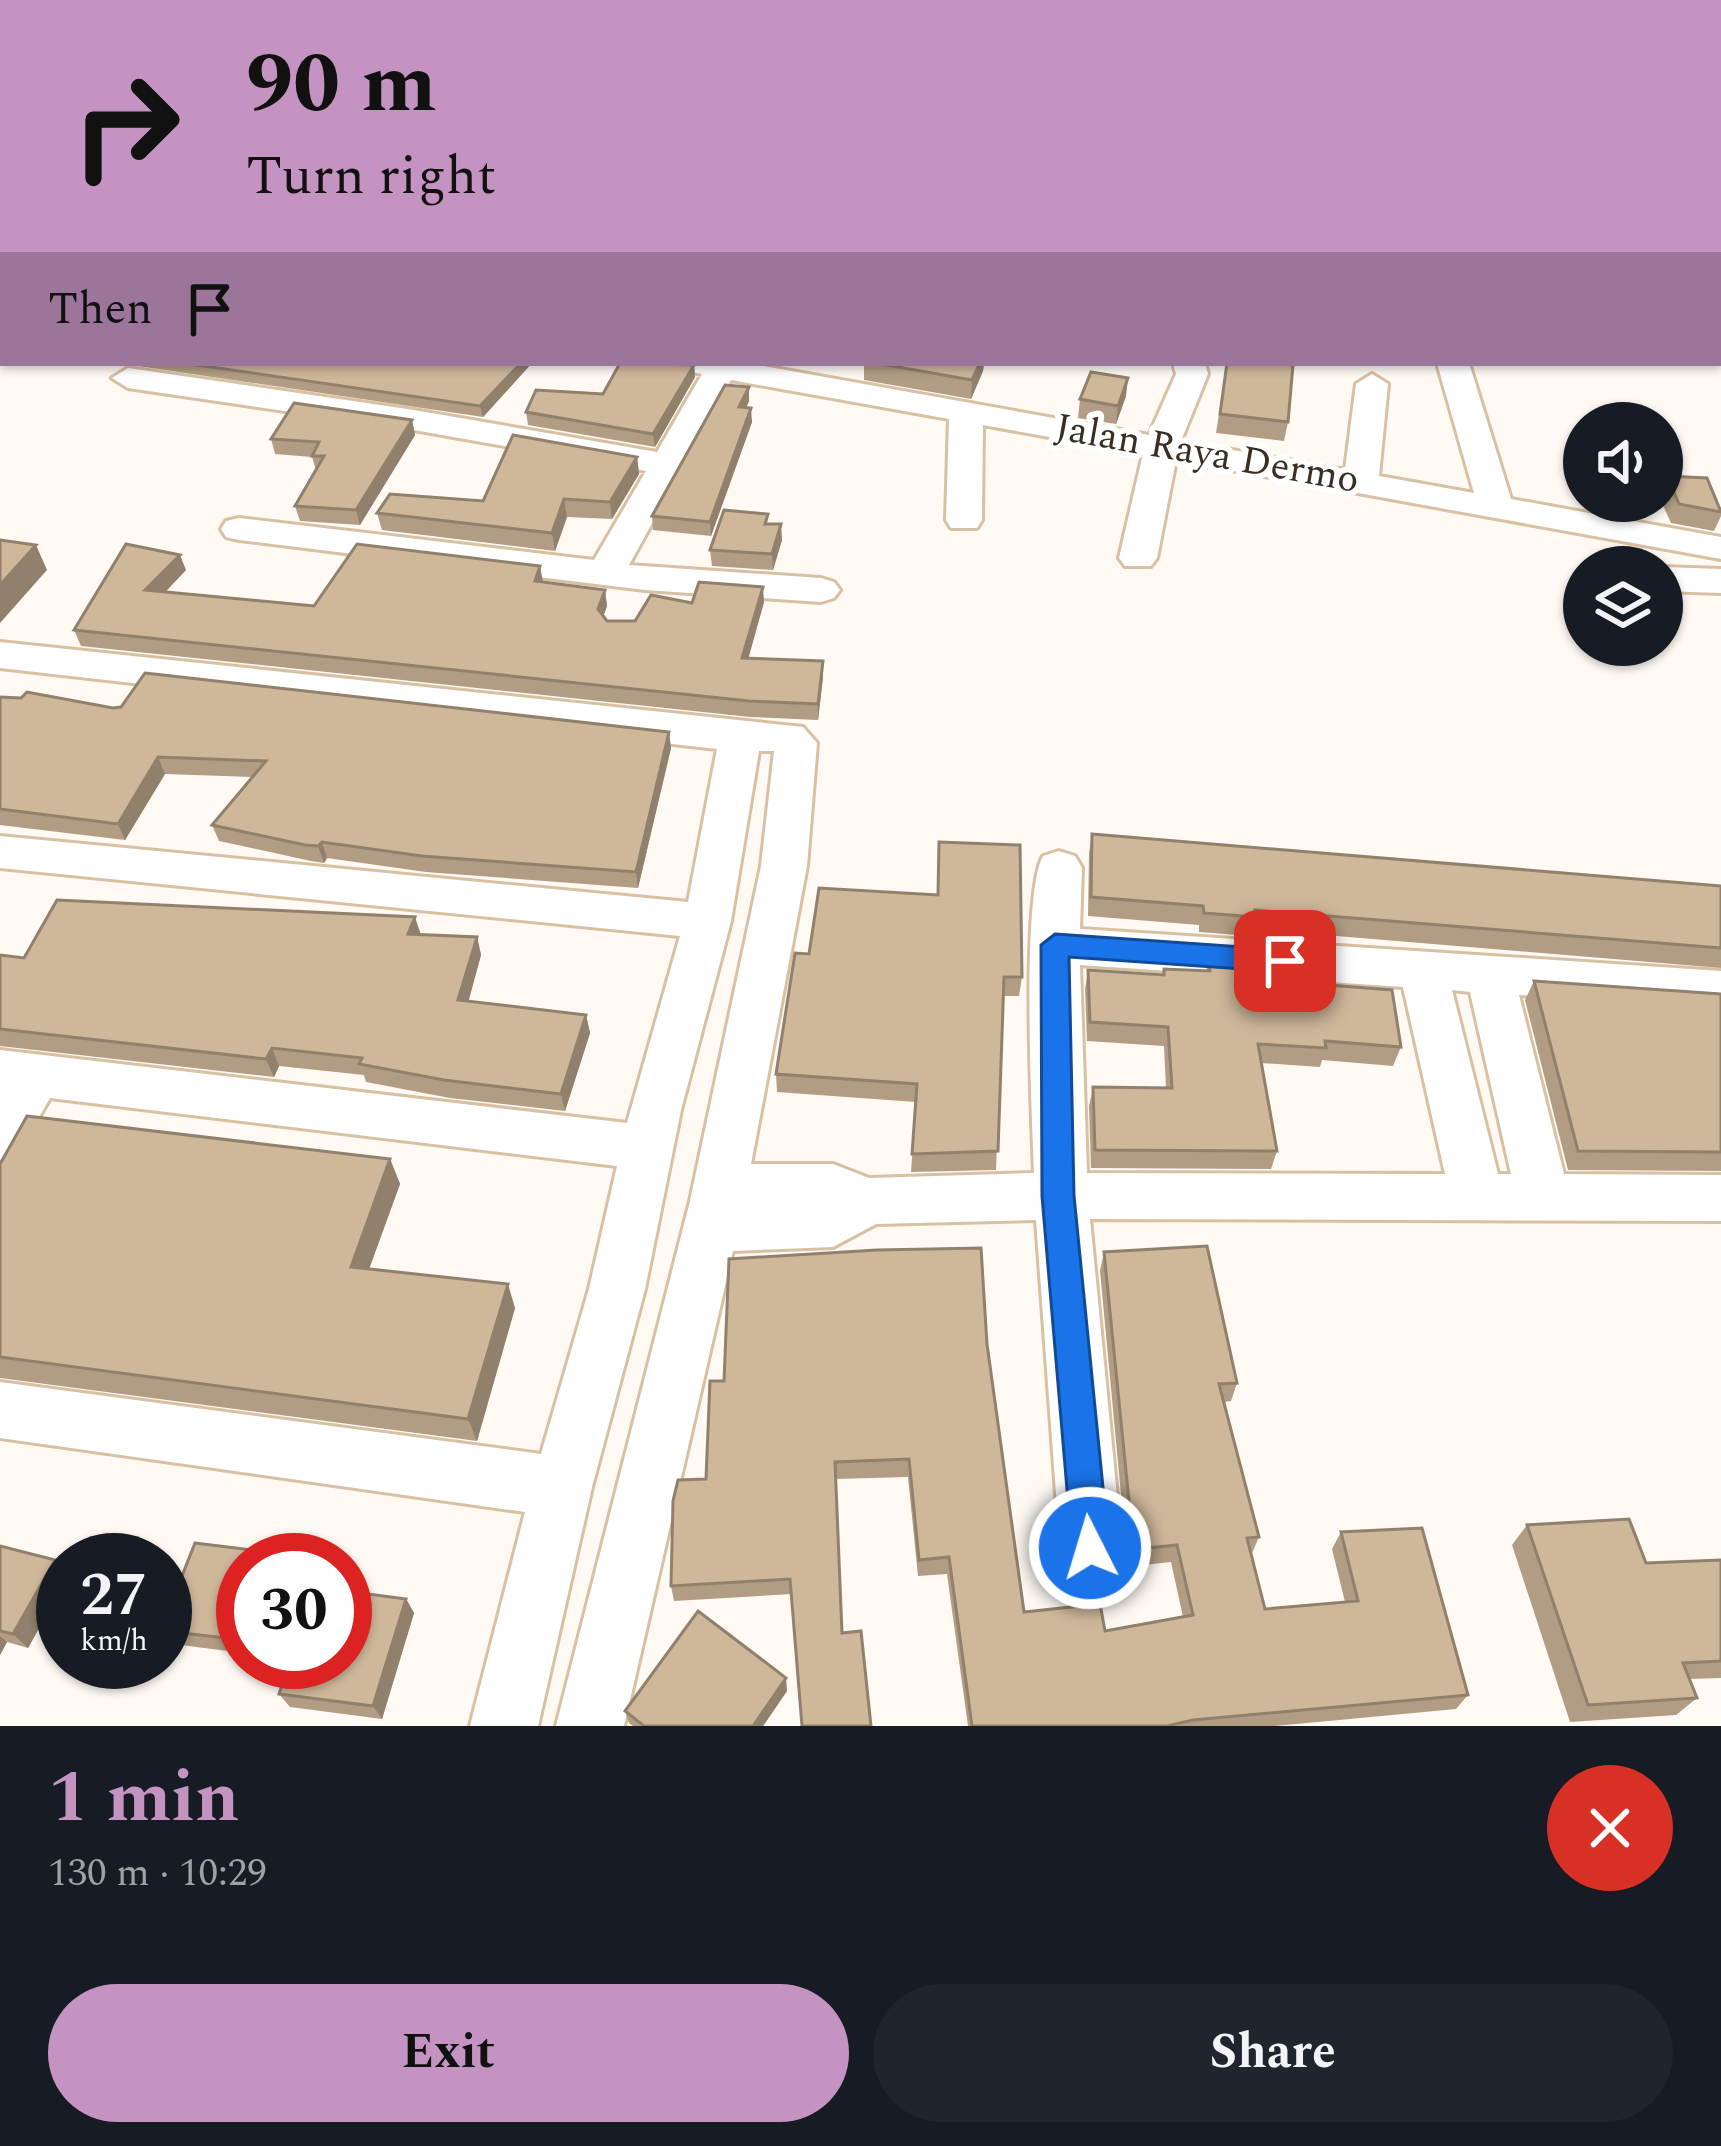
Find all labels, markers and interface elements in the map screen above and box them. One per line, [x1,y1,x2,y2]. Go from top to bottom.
text: 90 m [246,21,437,149]
icon: right [48,48,204,204]
text: Turn right [246,136,496,218]
text: Then [48,275,153,344]
icon: arrive [177,276,243,342]
street label: Jalan Raya Dermo [1050,398,1364,510]
map controls [1563,402,1683,666]
button: sound [1563,402,1683,522]
button: layers [1563,546,1683,666]
pin [1234,910,1336,1012]
icon: arrive [1252,928,1318,994]
position arrow [1027,1485,1153,1611]
speed limit sign: 30 [216,1533,372,1689]
text: 27 [80,1550,148,1642]
text: km/h [80,1618,148,1664]
text: 1 min [48,1744,240,1853]
button: close [1547,1765,1673,1891]
text: 130 m · 10:29 [48,1844,267,1903]
button: Exit [48,1984,849,2122]
button: Share [873,1984,1673,2122]

